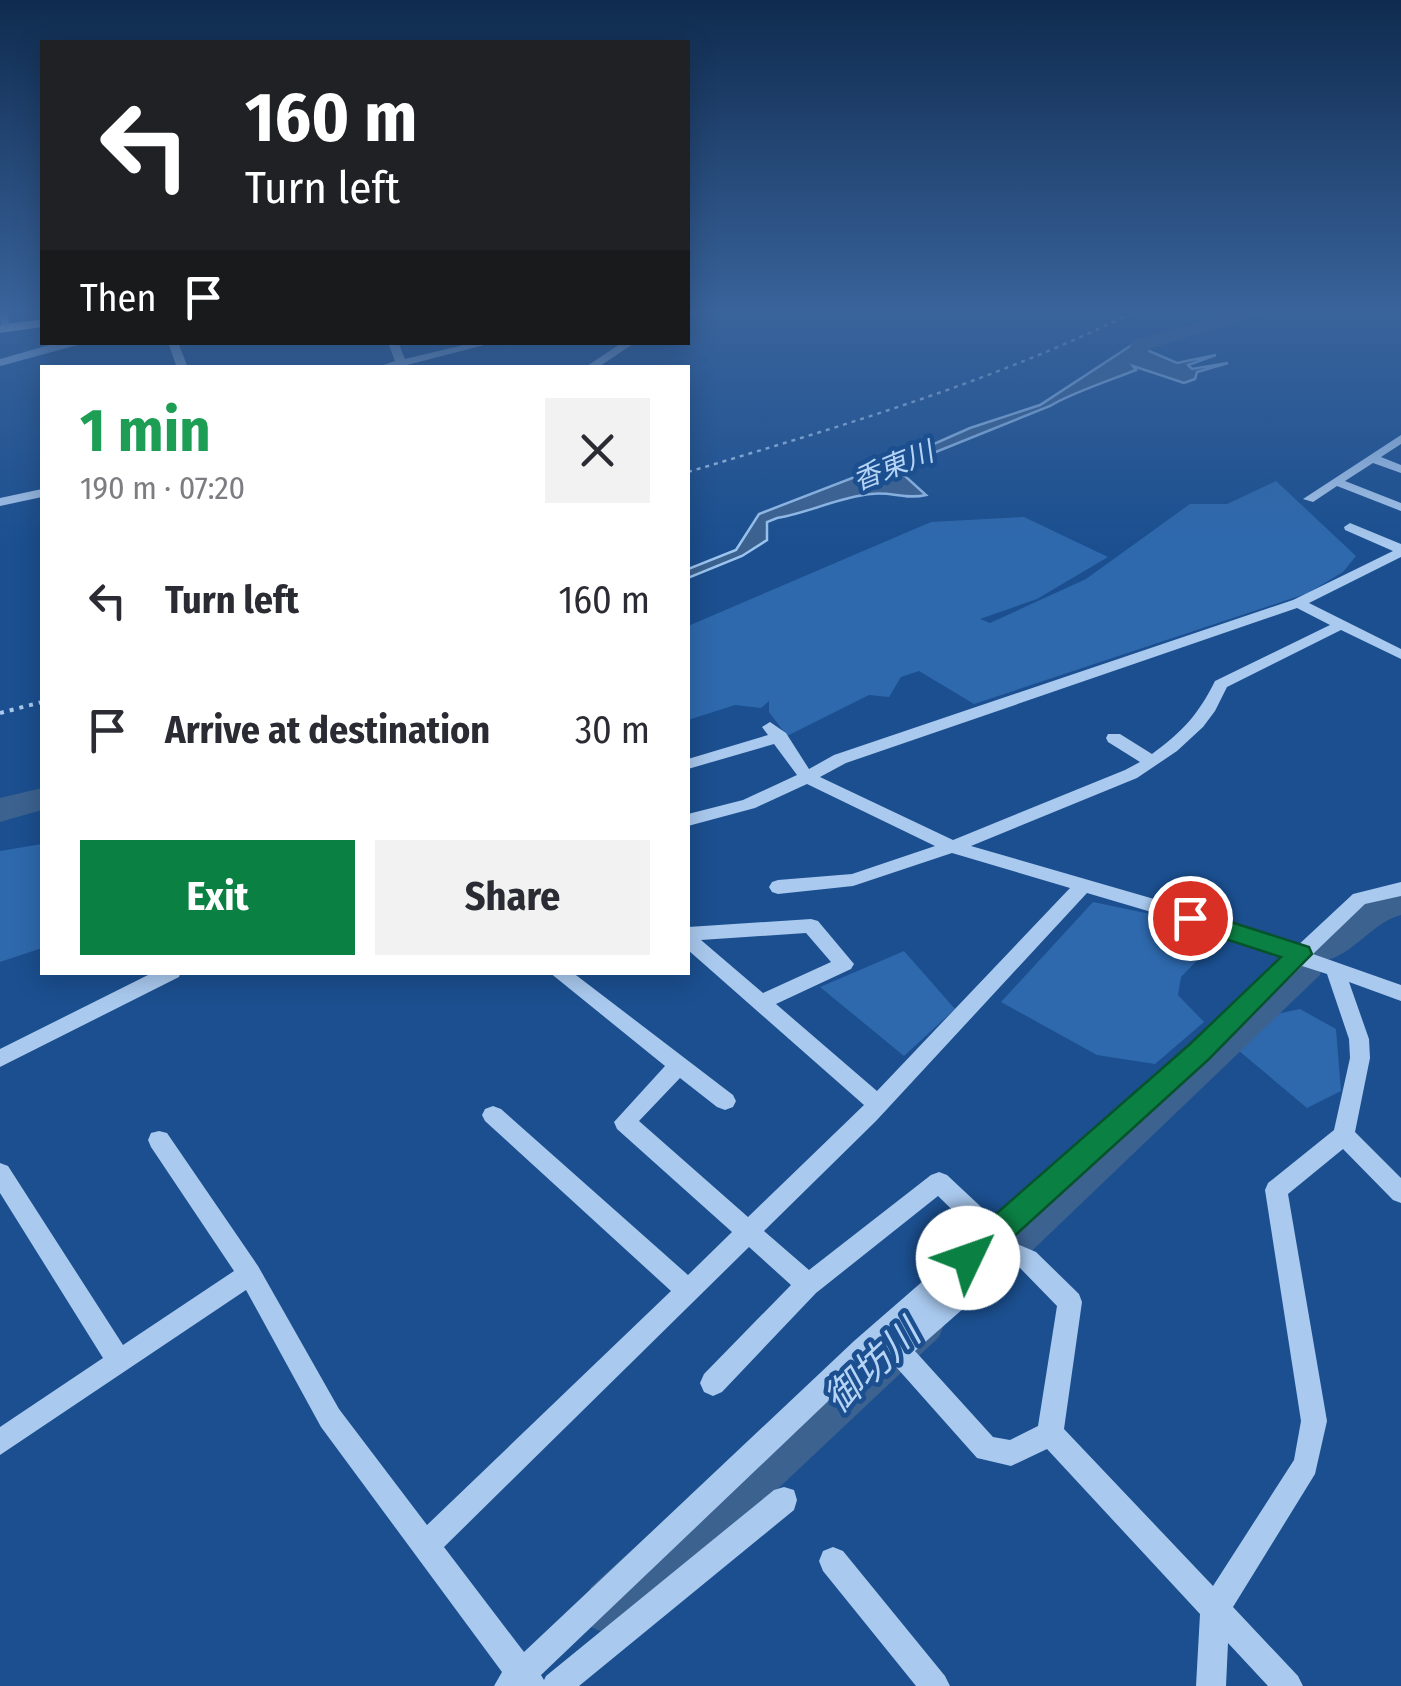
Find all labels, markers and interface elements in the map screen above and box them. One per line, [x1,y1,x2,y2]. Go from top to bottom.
text: 160 m [245,76,417,160]
icon: left [80,80,210,210]
text: Turn left [245,161,400,215]
icon: arrive [176,270,231,325]
text: Then [80,275,156,321]
text: 1 min [80,395,211,467]
button: close [545,398,650,503]
water label: 香東川 [848,434,941,497]
text: 190 m · 07:20 [80,469,245,507]
icon: left [80,573,135,628]
text: Turn left [165,577,299,623]
text: 160 m [558,577,650,623]
icon: arrive [80,703,135,758]
text: Arrive at destination [165,707,490,753]
text: 30 m [575,707,650,753]
button: Exit [80,840,355,955]
button: Share [375,840,650,955]
pin [1148,876,1233,961]
icon: arrive [1163,891,1218,946]
position arrow [916,1206,1020,1310]
water label: 御坊川 [815,1308,932,1422]

